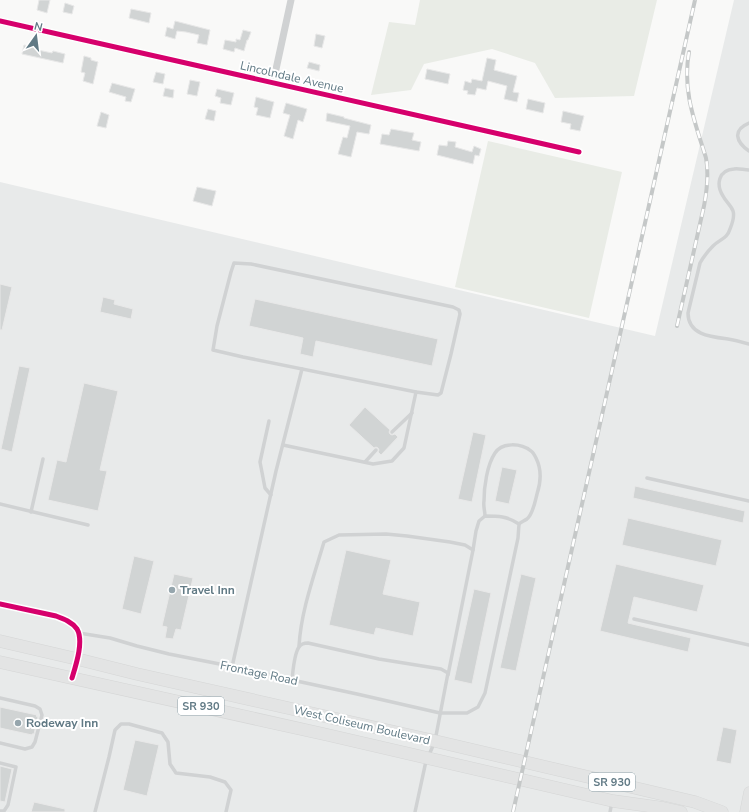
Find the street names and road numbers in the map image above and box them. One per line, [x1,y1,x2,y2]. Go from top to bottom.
street label: Lincolndale Avenue [239,57,345,97]
street label: Frontage Road [219,657,299,689]
road number: SR 930 [178,697,224,715]
street label: West Coliseum Boulevard [292,701,432,749]
road number: SR 930 [589,773,635,791]

